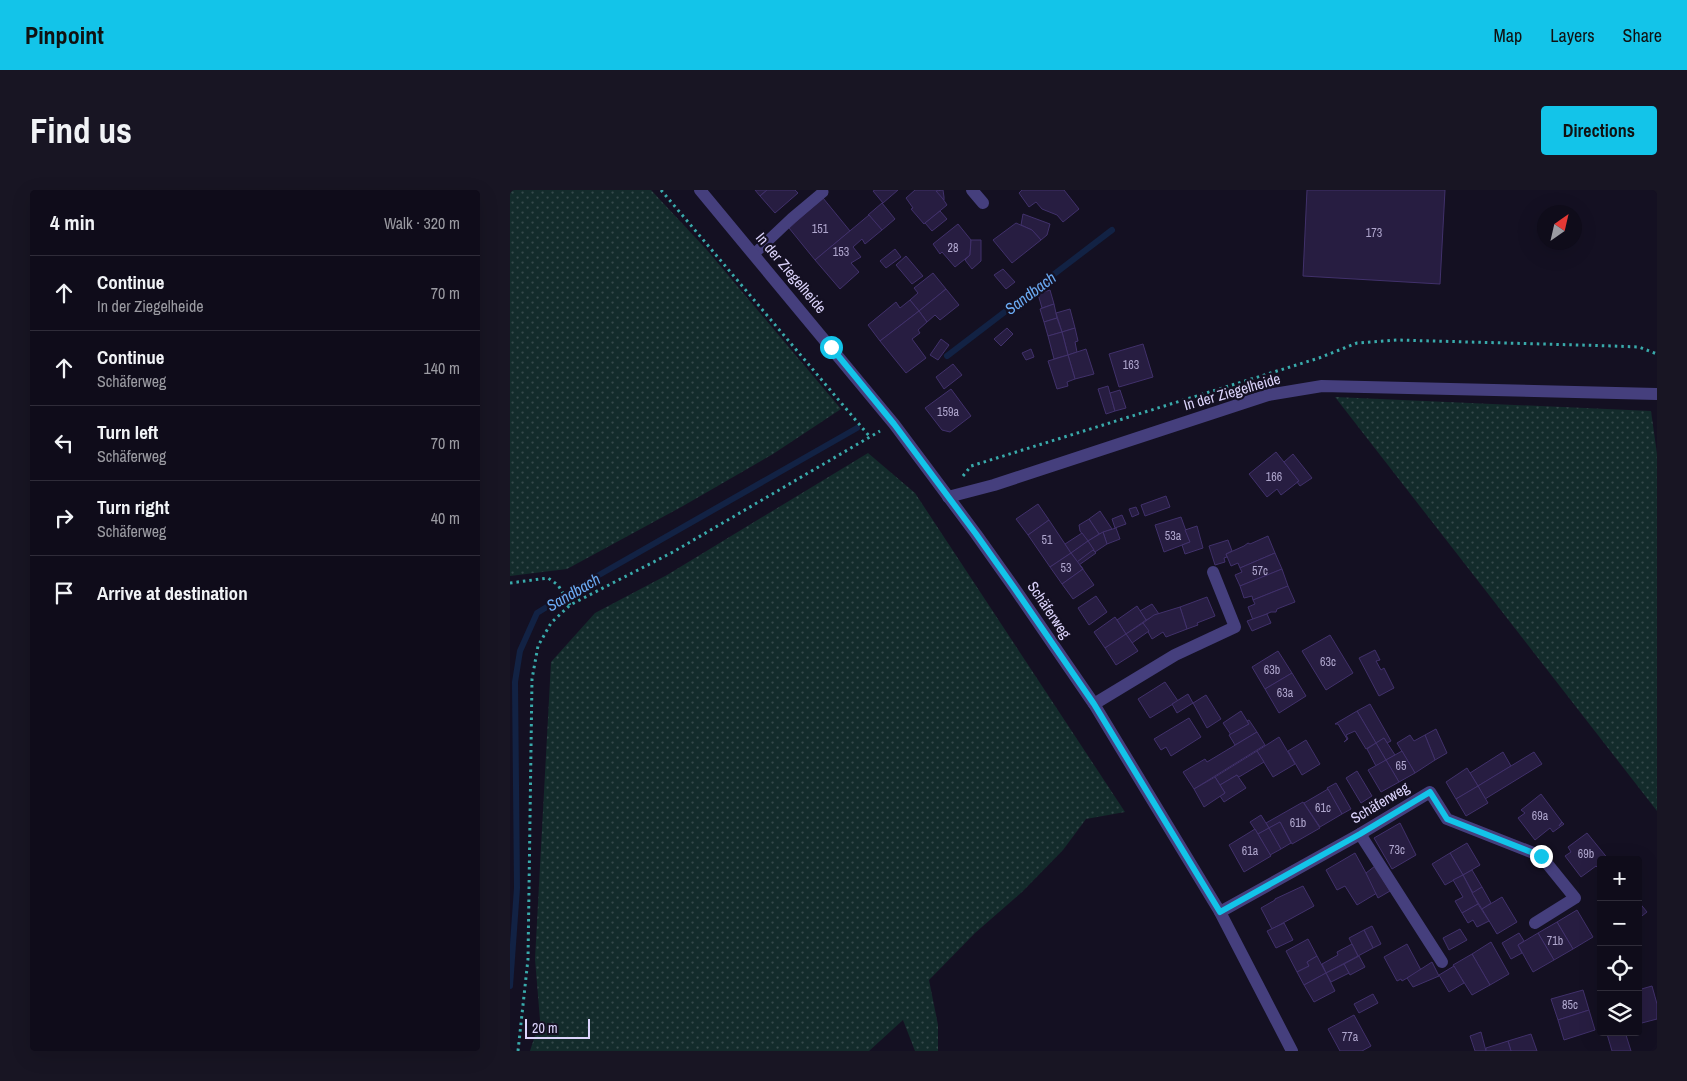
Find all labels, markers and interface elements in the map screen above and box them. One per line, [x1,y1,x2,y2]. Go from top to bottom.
text: Pinpoint [25,19,104,51]
text: Map [1494,23,1522,48]
text: Layers [1550,23,1595,48]
text: Share [1623,23,1662,48]
button: Directions [1541,106,1657,155]
text: Find us [30,107,132,154]
north arrow [1537,205,1582,250]
text: 4 min [50,208,95,237]
text: Walk · 320 m [384,212,460,234]
house number: 151 [812,221,829,237]
house number: 173 [1366,225,1382,241]
street label: In der Ziegelheide [751,228,832,318]
house number: 28 [948,240,958,256]
house number: 153 [833,244,849,260]
water label: Sandbach [1000,266,1060,320]
text: Continue [97,269,165,295]
icon: ahead [50,279,78,307]
text: 70 m [431,282,460,304]
text: In der Ziegelheide [97,295,204,317]
route start [820,336,843,359]
text: Continue [97,344,165,370]
icon: ahead [50,354,78,382]
text: 140 m [424,357,460,379]
house number: 163 [1123,357,1139,373]
street label: In der Ziegelheide [1181,368,1283,415]
text: Schäferweg [97,370,166,392]
house number: 159a [937,404,959,420]
text: Turn left [97,419,158,445]
icon: left [50,429,78,457]
text: 70 m [431,432,460,454]
text: Schäferweg [97,445,166,467]
house number: 166 [1266,469,1282,485]
text: Turn right [97,494,169,520]
icon: right [50,504,78,532]
text: 40 m [431,507,460,529]
text: Schäferweg [97,520,166,542]
house number: 53a [1165,528,1182,544]
house number: 51 [1042,532,1053,548]
house number: 53 [1061,560,1071,576]
house number: 57c [1252,563,1268,579]
water label: Sandbach [542,568,604,616]
street label: Schäferweg [1023,577,1076,643]
icon: arrive [50,579,78,607]
text: Arrive at destination [97,580,248,606]
house number: 63c [1320,654,1336,670]
house number: 63b [1264,662,1280,678]
house number: 63a [1277,685,1294,701]
house number: 65 [1396,758,1407,774]
street label: Schäferweg [1346,777,1413,828]
house number: 61c [1315,800,1331,816]
house number: 69a [1532,808,1549,824]
house number: 61b [1290,815,1306,831]
house number: 73c [1389,842,1405,858]
house number: 61a [1242,843,1259,859]
route end [1530,845,1553,868]
house number: 69b [1578,846,1594,862]
map controls [1597,856,1642,1036]
button: + [1597,856,1642,901]
button: − [1597,901,1642,946]
house number: 71b [1547,933,1563,949]
button: locate [1597,946,1642,991]
button: layers [1597,991,1642,1036]
house number: 85c [1562,997,1578,1013]
scale bar [525,1016,590,1039]
text: 20 m [532,1019,558,1037]
house number: 77a [1342,1029,1359,1045]

